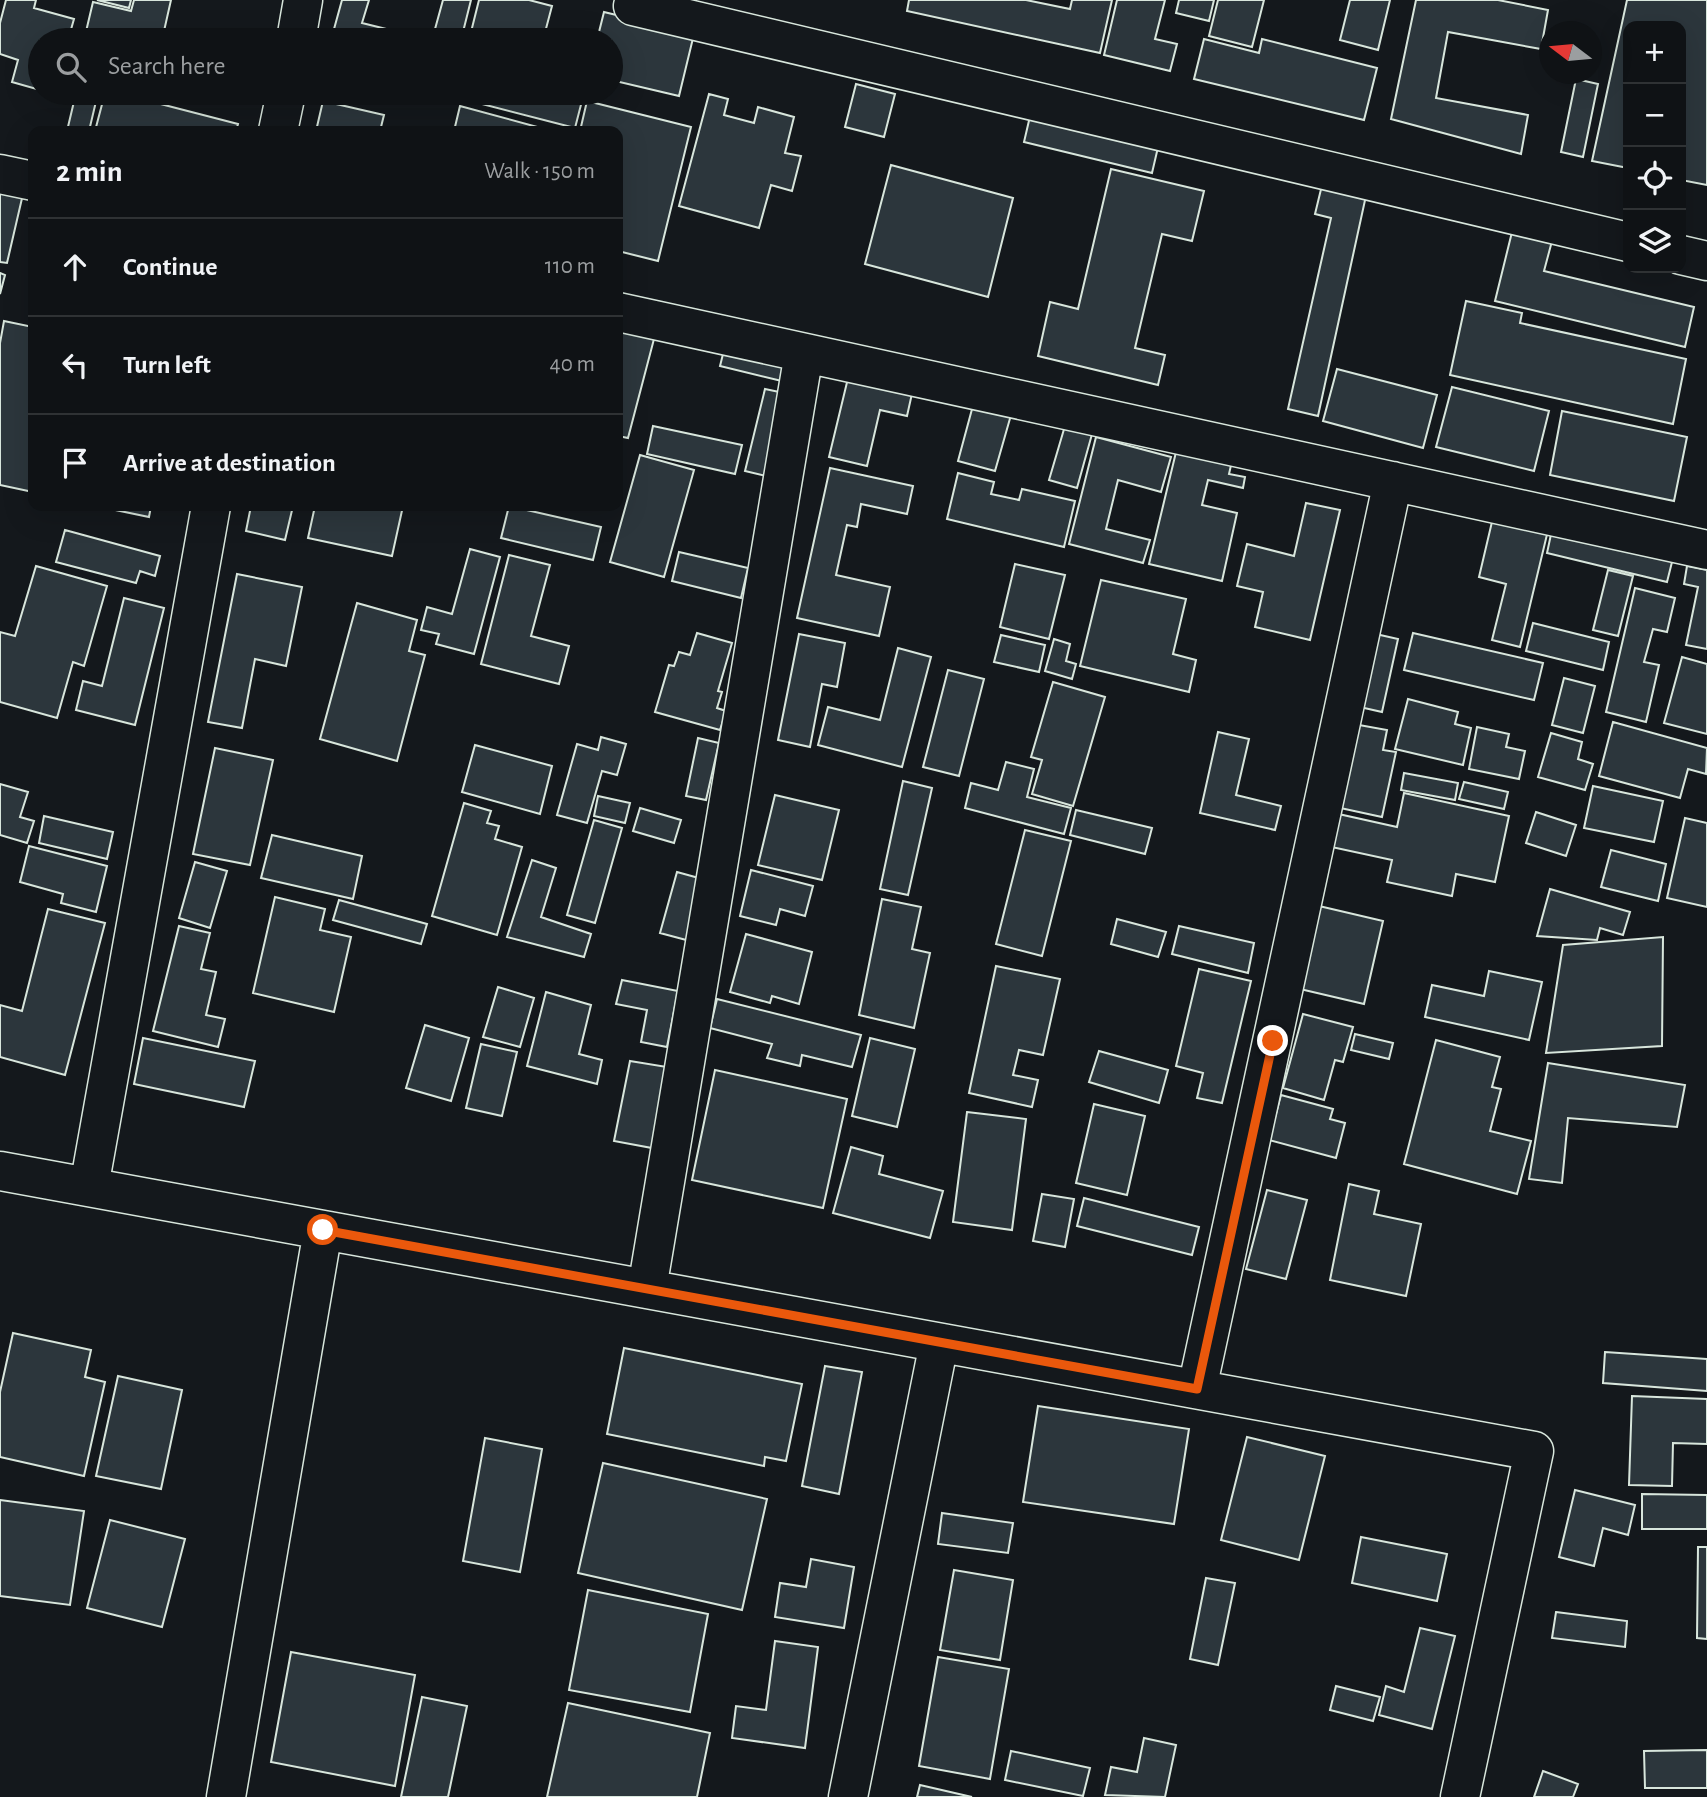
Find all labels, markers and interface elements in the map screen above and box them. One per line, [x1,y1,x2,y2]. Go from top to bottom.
north arrow [1539,21,1602,84]
map controls [1623,21,1686,273]
button: + [1623,21,1686,84]
search box [28,28,623,105]
icon: search [52,48,90,86]
text: Search here [108,53,226,79]
button: − [1623,84,1686,147]
button: locate [1623,147,1686,210]
text: 2 min [56,157,123,187]
text: Walk · 150 m [484,160,595,183]
button: layers [1623,210,1686,273]
icon: ahead [56,248,94,286]
text: Continue [123,254,218,280]
text: 110 m [545,255,595,278]
icon: left [56,346,94,384]
text: Turn left [123,352,211,378]
text: 40 m [550,353,595,376]
icon: arrive [56,444,94,482]
text: Arrive at destination [123,450,336,476]
route end [1257,1025,1288,1056]
route start [307,1214,338,1245]

